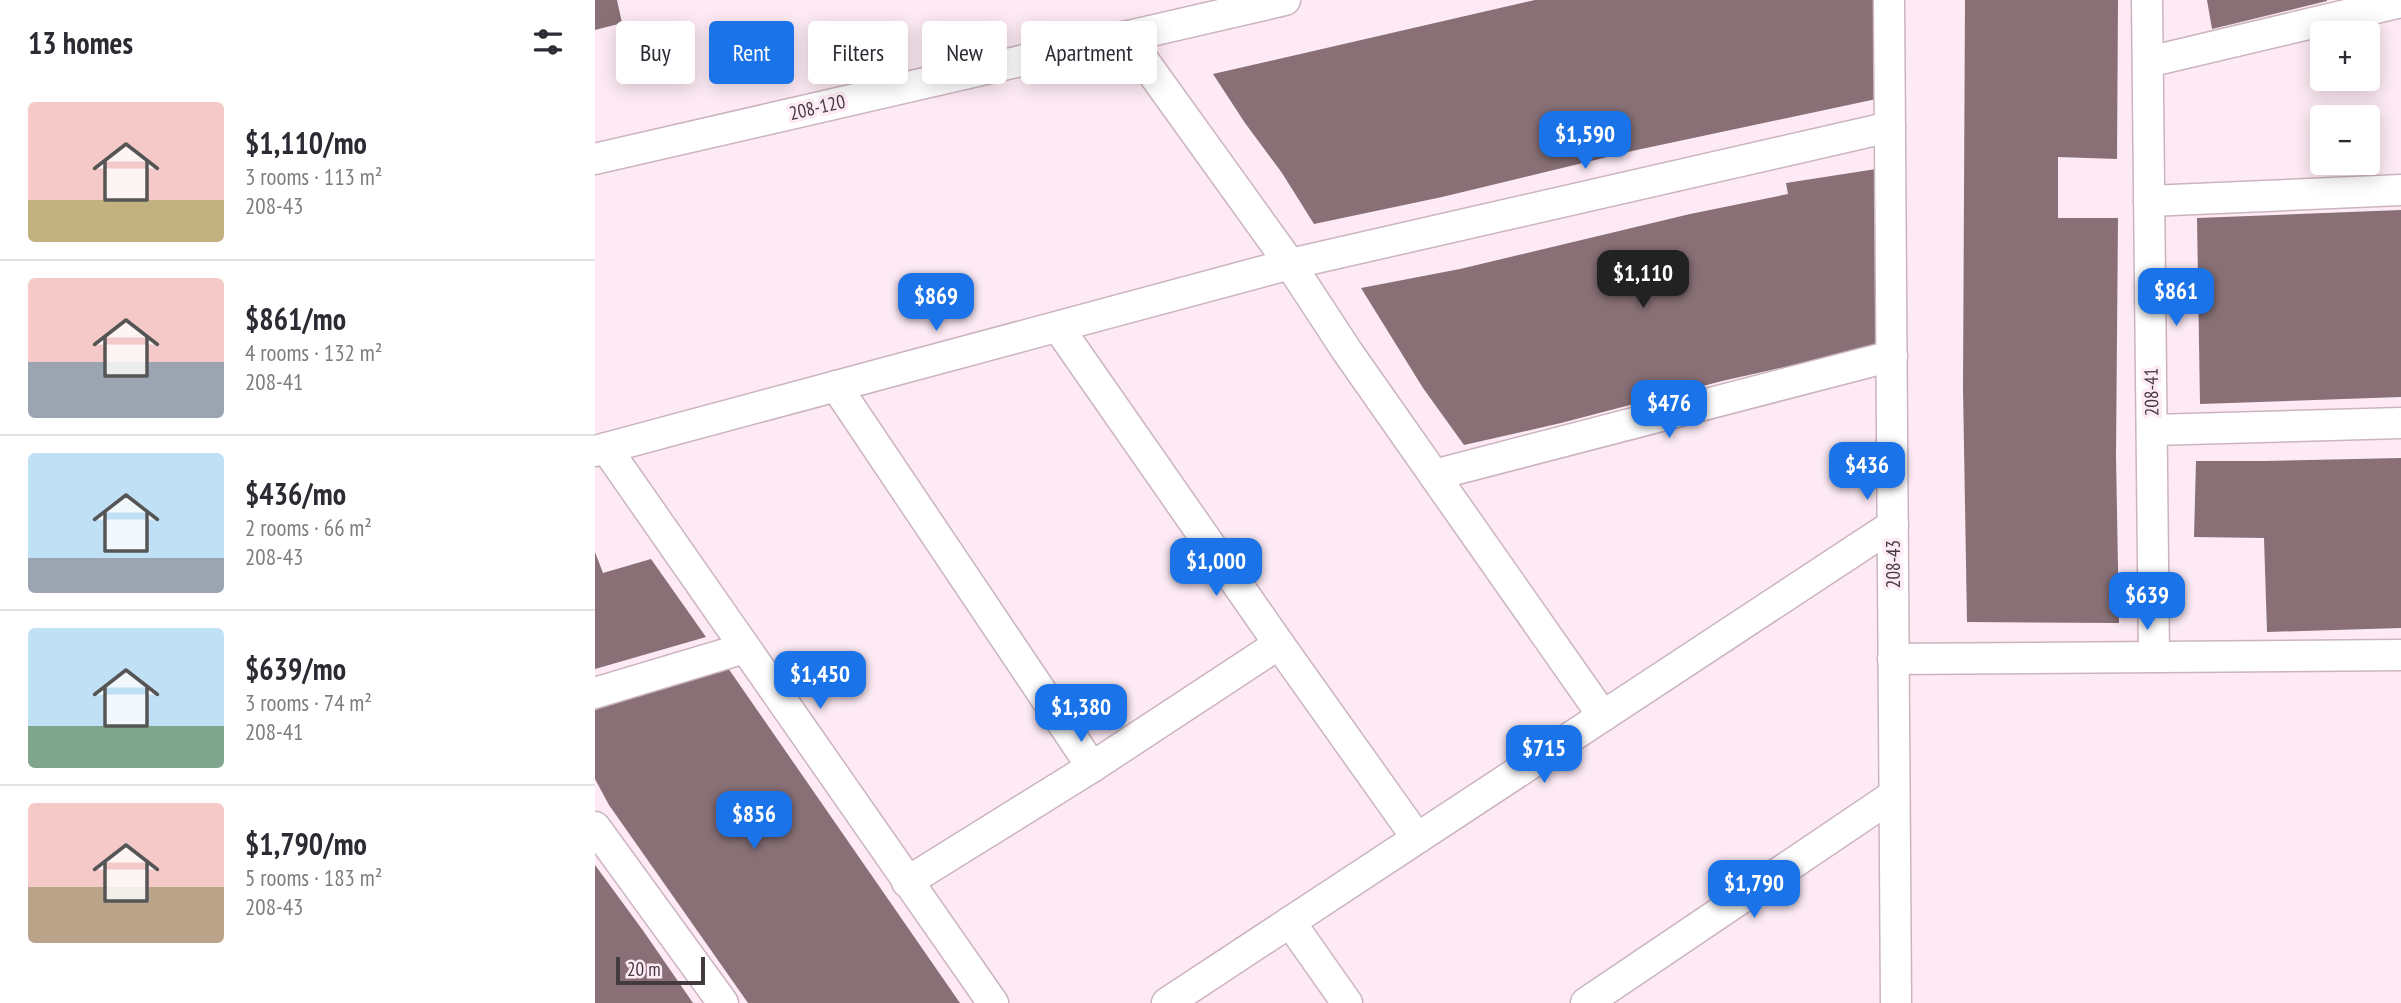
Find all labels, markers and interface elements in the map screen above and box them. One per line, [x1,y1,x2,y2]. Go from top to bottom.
chip: Buy [616,21,695,84]
chip: Rent [709,21,794,84]
chip: Filters [808,21,908,84]
chip: New [922,21,1007,84]
chip: Apartment [1021,21,1157,84]
map controls [2310,21,2380,175]
button: + [2310,21,2380,91]
text: 13 homes [28,23,133,62]
icon: filters [529,23,567,61]
street label: 208-120 [787,89,847,125]
button: − [2310,105,2380,175]
pin: $1,590 [1528,111,1642,171]
text: $1,590 [1555,119,1615,148]
text: $1,110/mo [245,123,367,162]
icon: home [84,130,168,214]
text: 3 rooms · 113 m² [245,162,382,191]
text: 208-43 [245,191,303,220]
pin: $1,110 [1586,250,1700,310]
text: $1,110 [1613,258,1673,287]
pin: $861 [2135,268,2217,328]
pin: $869 [895,274,977,333]
text: $861 [2154,276,2198,305]
text: $869 [914,281,958,310]
text: $861/mo [245,299,346,338]
icon: home [84,306,168,390]
text: 4 rooms · 132 m² [245,338,382,367]
text: 208-41 [245,367,303,396]
street label: 208-41 [2139,368,2163,416]
pin: $476 [1628,380,1710,440]
text: $476 [1647,388,1691,417]
pin: $436 [1826,442,1908,502]
text: $436 [1845,450,1889,479]
text: $436/mo [245,474,346,513]
icon: home [84,481,168,565]
text: 2 rooms · 66 m² [245,513,372,542]
pin: $1,000 [1159,538,1273,598]
street label: 208-43 [1881,540,1905,588]
text: 208-43 [245,542,303,571]
text: $1,000 [1186,546,1246,575]
pin: $639 [2106,572,2188,632]
text: $639 [2125,580,2169,609]
text: $639/mo [245,649,346,688]
pin: $1,450 [763,652,877,711]
icon: home [84,656,168,740]
text: $1,450 [790,659,850,688]
pin: $1,380 [1024,684,1138,744]
text: 3 rooms · 74 m² [245,688,372,717]
text: $1,380 [1051,692,1111,721]
text: 208-41 [245,717,303,746]
pin: $715 [1503,726,1585,785]
text: $715 [1522,733,1566,762]
pin: $856 [713,792,795,851]
text: $856 [732,799,776,828]
text: $1,790/mo [245,824,367,863]
icon: home [84,831,168,915]
pin: $1,790 [1697,860,1811,920]
text: 5 rooms · 183 m² [245,863,382,892]
text: $1,790 [1724,868,1784,897]
text: 208-43 [245,892,303,921]
scale bar [616,954,705,986]
text: 20 m [627,957,661,981]

